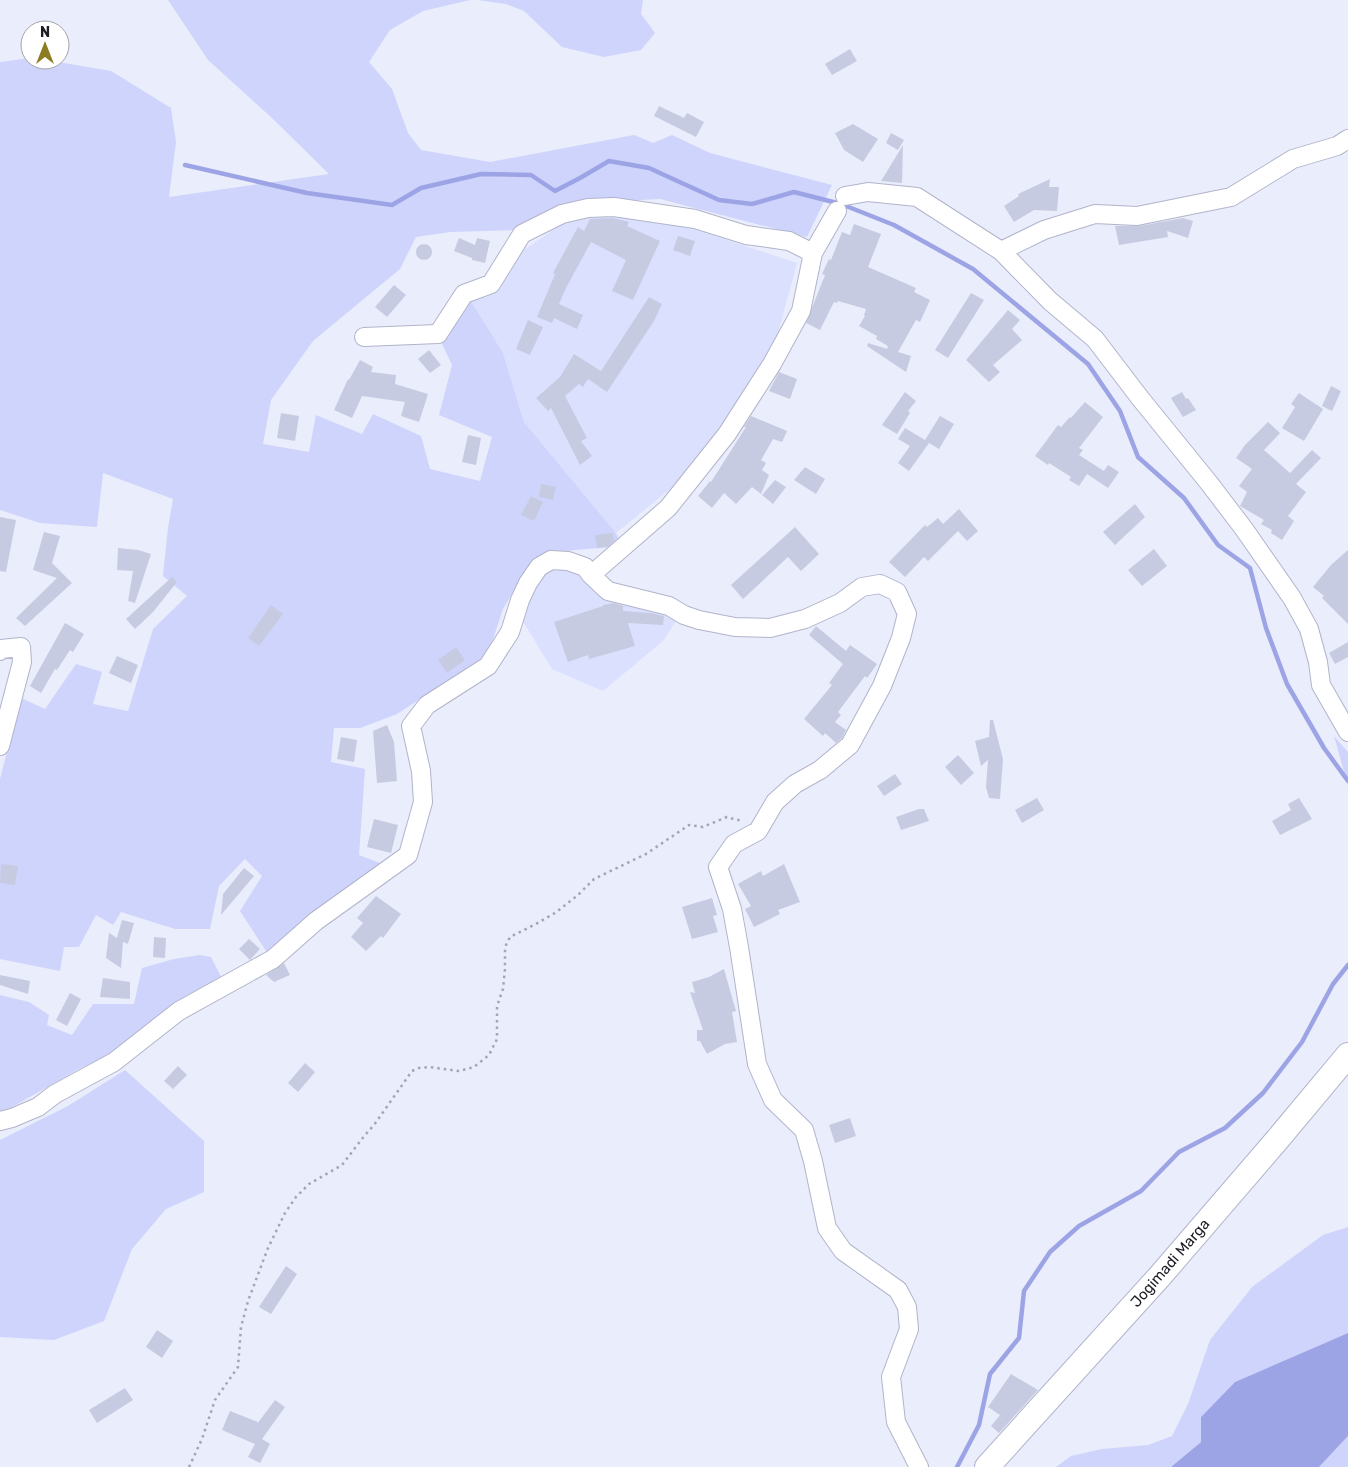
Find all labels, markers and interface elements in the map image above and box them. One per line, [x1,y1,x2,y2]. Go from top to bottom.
north arrow [20,20,70,70]
text: N [40,24,50,41]
street label: Jogimadi Marga [1127,1215,1213,1311]

